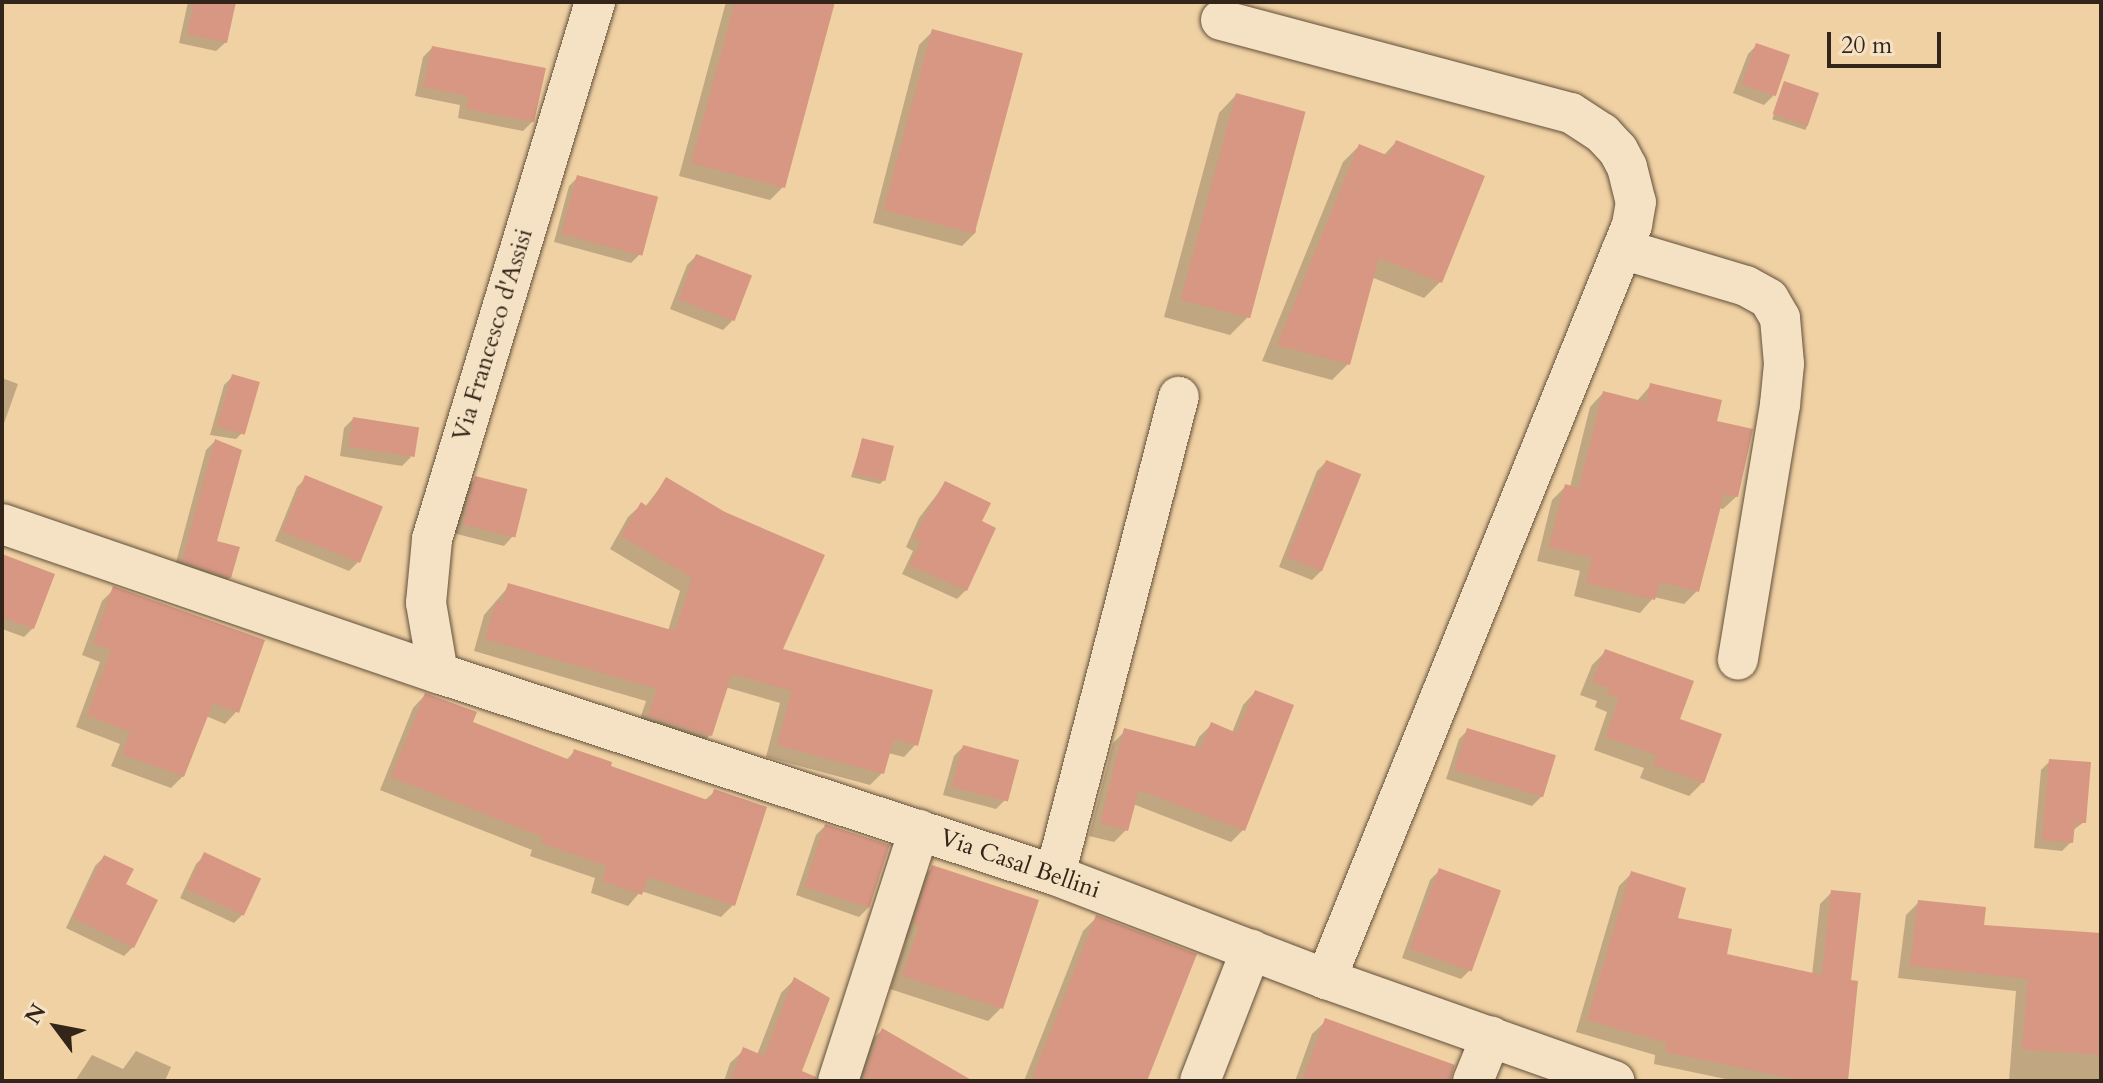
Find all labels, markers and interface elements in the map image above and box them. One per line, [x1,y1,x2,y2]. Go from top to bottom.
scale bar [1831,16,1945,66]
text: 20 m [1841,29,1892,62]
street label: Via Francesco d'Assisi [447,225,539,445]
street label: Via Casal Bellini [936,823,1104,905]
north arrow [16,987,96,1067]
text: N [18,998,53,1030]

